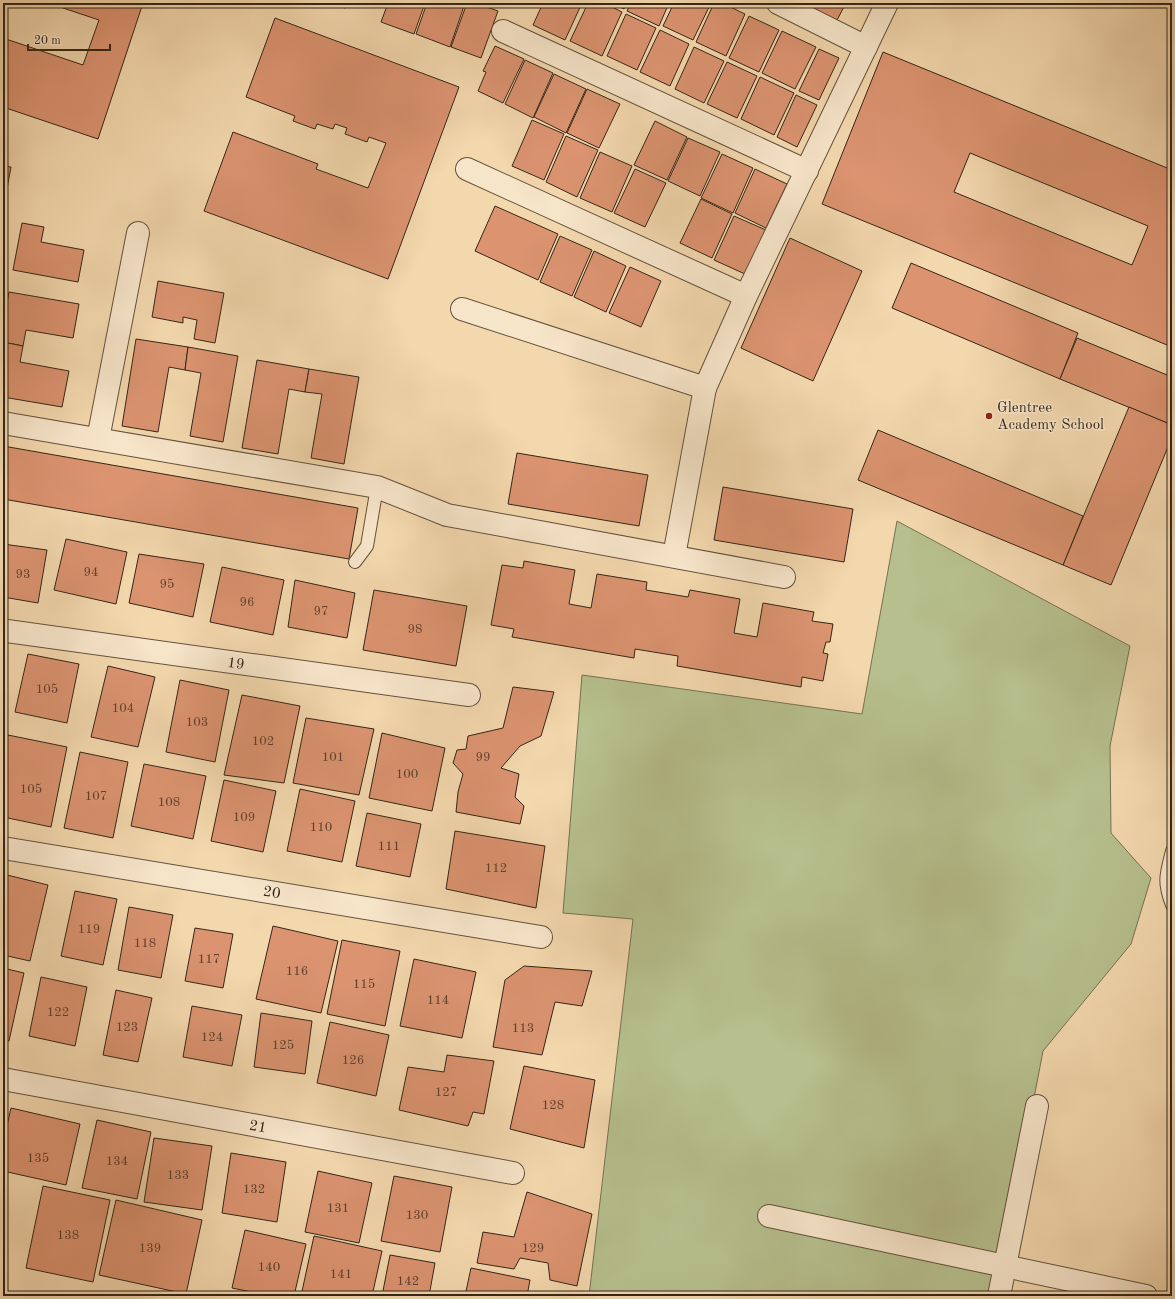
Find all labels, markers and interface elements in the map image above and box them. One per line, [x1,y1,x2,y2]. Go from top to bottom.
scale bar [28,26,110,52]
text: 20 m [34,35,61,47]
place label: Glentree Academy School [997,401,1104,433]
marker: Glentree Academy School [984,411,994,421]
house number: 94 [83,566,99,579]
house number: 93 [15,568,31,581]
house number: 95 [159,578,175,591]
house number: 96 [239,596,255,609]
house number: 97 [313,605,329,618]
house number: 98 [407,623,423,636]
street label: 19 [226,656,245,673]
house number: 105 [36,683,58,696]
house number: 104 [112,702,134,715]
house number: 103 [186,716,208,729]
house number: 102 [252,735,274,748]
house number: 101 [322,751,344,764]
house number: 99 [475,751,491,764]
house number: 100 [396,768,418,781]
house number: 105 [20,783,42,796]
house number: 107 [85,790,107,803]
house number: 108 [158,796,180,809]
house number: 109 [233,811,255,824]
house number: 110 [310,821,332,834]
house number: 111 [378,840,400,853]
house number: 112 [485,862,507,875]
street label: 20 [262,885,282,902]
house number: 119 [78,923,100,936]
house number: 118 [134,937,156,950]
house number: 117 [198,953,220,966]
house number: 116 [286,965,308,978]
house number: 115 [353,978,375,991]
house number: 114 [427,994,449,1007]
house number: 122 [47,1006,69,1019]
house number: 123 [116,1021,138,1034]
house number: 113 [512,1022,534,1035]
house number: 124 [201,1031,223,1044]
house number: 125 [272,1039,294,1052]
house number: 126 [342,1054,364,1067]
house number: 127 [435,1086,457,1099]
house number: 128 [542,1099,564,1112]
street label: 21 [248,1119,268,1136]
house number: 135 [27,1152,49,1165]
house number: 134 [106,1155,128,1168]
house number: 133 [167,1169,189,1182]
house number: 132 [243,1183,265,1196]
house number: 131 [327,1202,349,1215]
house number: 130 [406,1209,428,1222]
house number: 138 [57,1229,79,1242]
house number: 139 [139,1242,161,1255]
house number: 129 [522,1242,544,1255]
house number: 140 [258,1261,280,1274]
house number: 141 [330,1268,352,1281]
house number: 142 [397,1275,419,1288]

